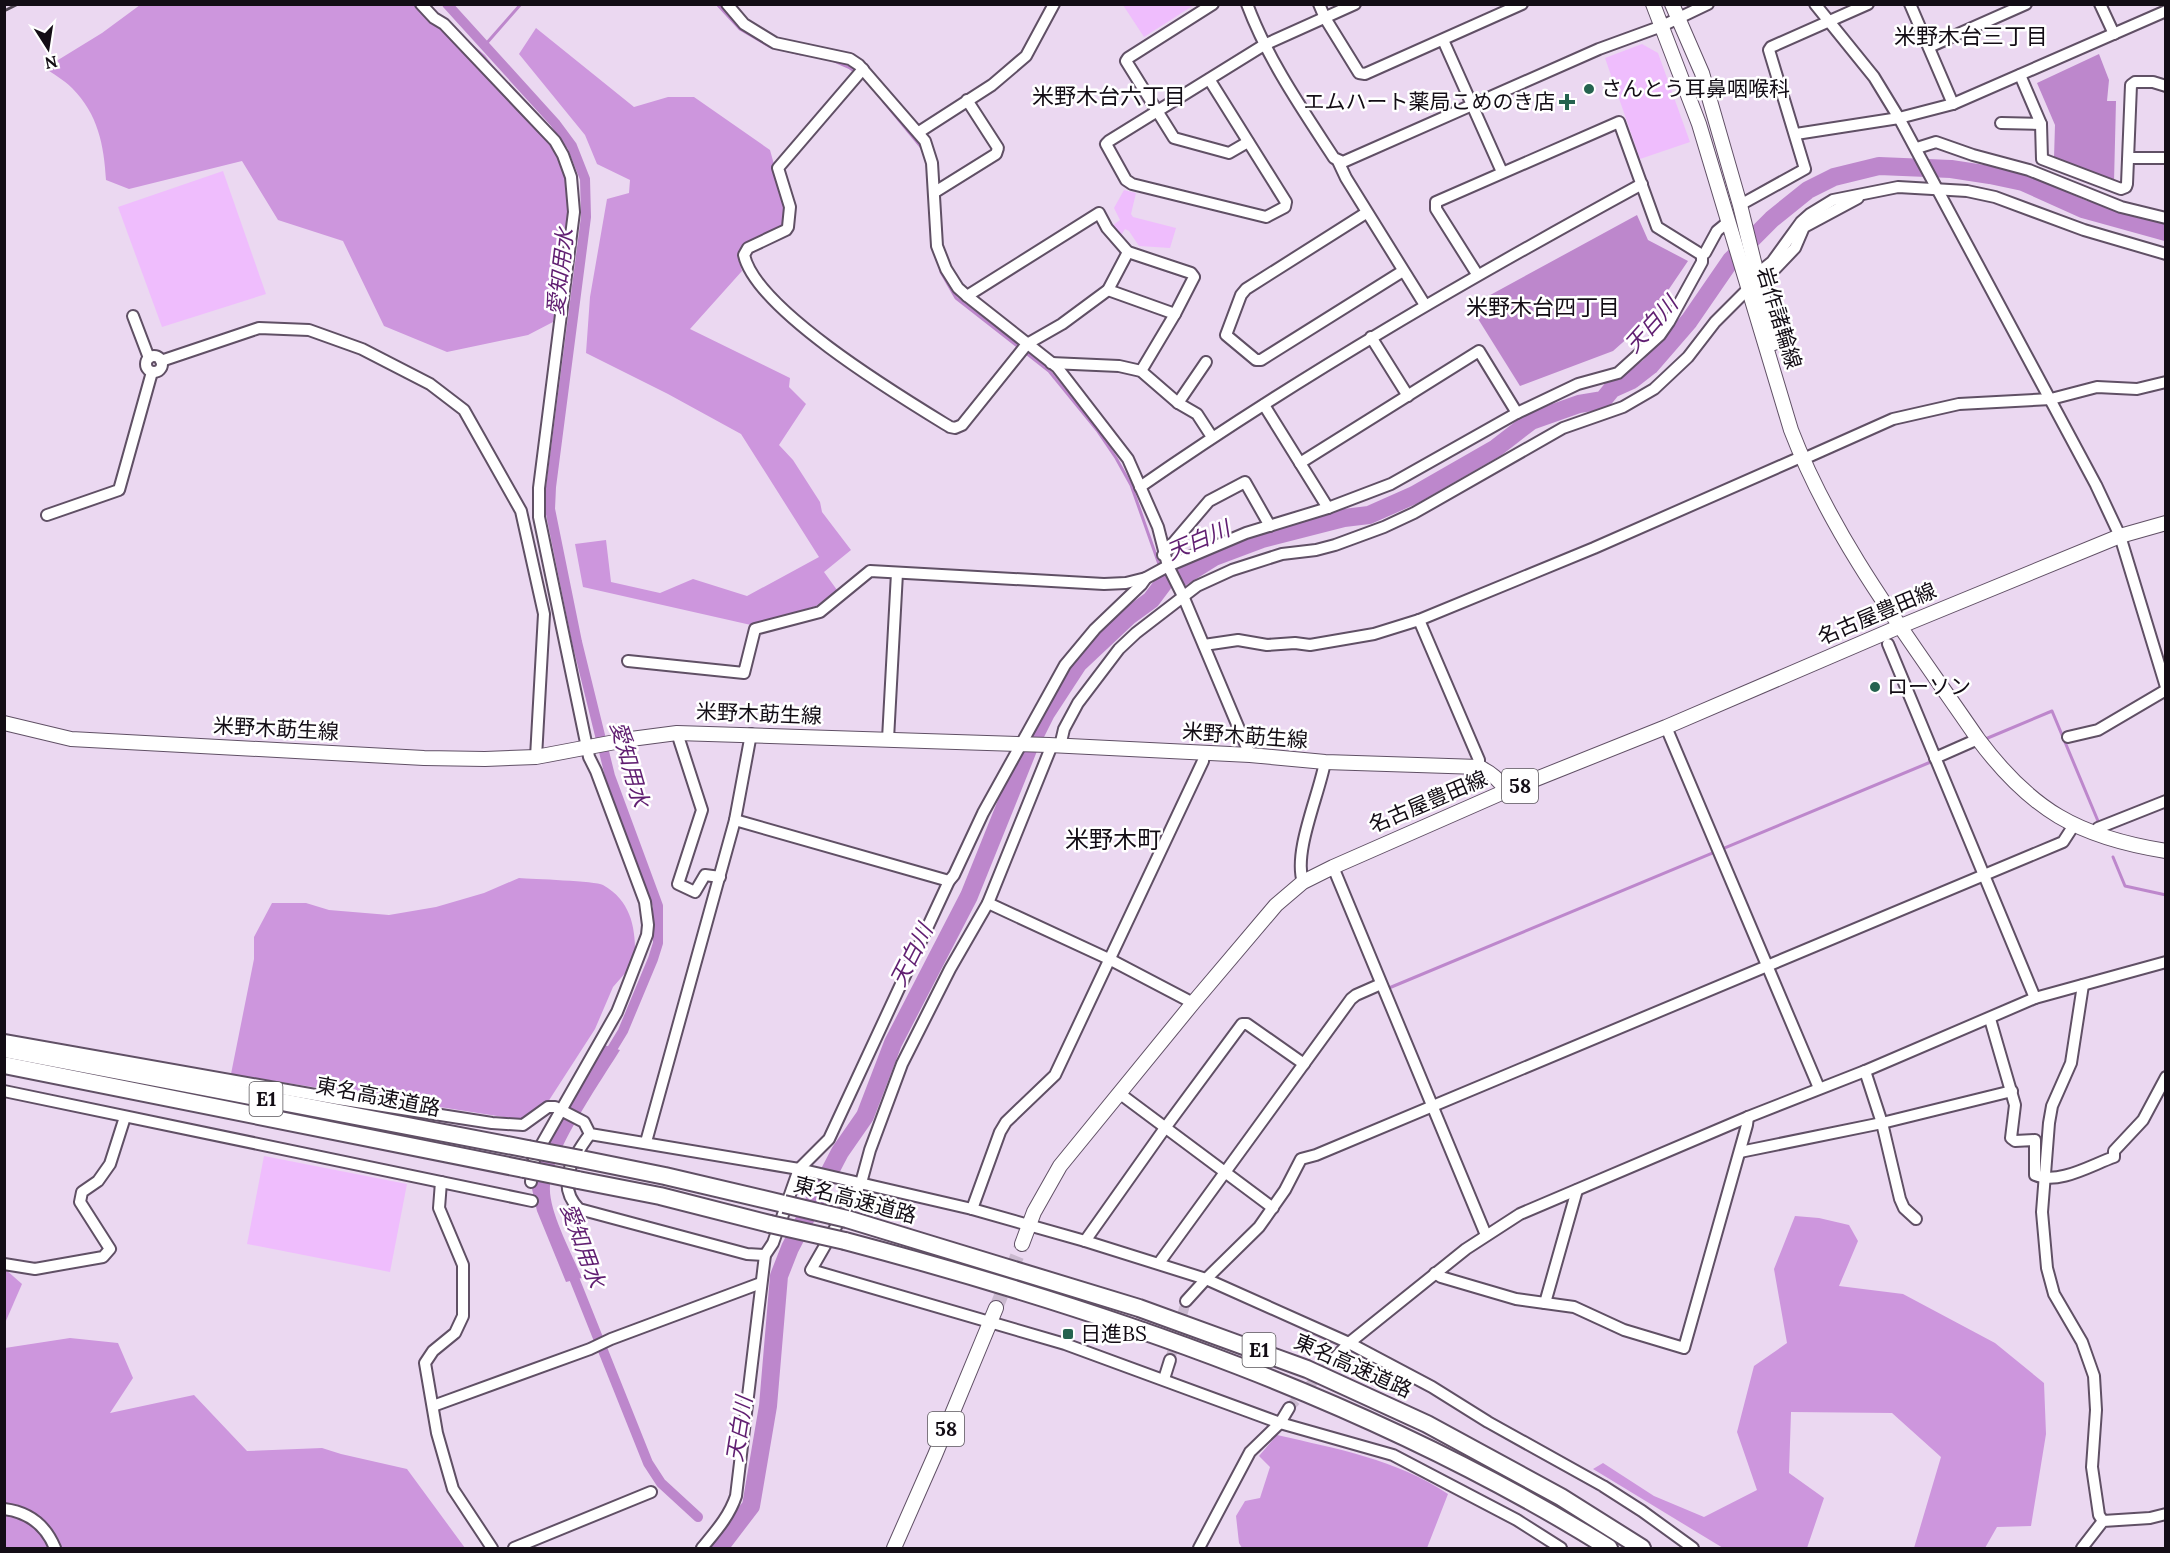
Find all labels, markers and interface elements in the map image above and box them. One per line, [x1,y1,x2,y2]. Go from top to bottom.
north arrow [18,18,78,78]
district label: 米野木台三丁目 [1894,22,2048,50]
text: N [43,52,59,74]
place label: さんとう耳鼻咽喉科 [1601,75,1790,102]
district label: 米野木台六丁目 [1032,82,1186,110]
marker: さんとう耳鼻咽喉科 [1582,82,1596,96]
place label: エムハート薬局こめのき店 [1304,88,1555,115]
marker: エムハート薬局こめのき店 [1560,95,1574,109]
water label: 愛知用水 [541,225,580,317]
street label: 岩作諸輪線 [1751,264,1808,372]
water label: 天白川 [1619,289,1685,358]
district label: 米野木台四丁目 [1466,293,1620,321]
water label: 天白川 [1162,513,1236,566]
street label: 名古屋豊田線 [1814,576,1940,651]
place label: ローソン [1887,673,1971,700]
marker: ローソン [1868,680,1882,694]
street label: 米野木莇生線 [696,698,822,729]
street label: 米野木莇生線 [212,712,340,745]
water label: 愛知用水 [604,718,656,812]
street label: 米野木莇生線 [1181,718,1309,753]
street label: 名古屋豊田線 [1365,764,1491,839]
road number: 58 [1502,769,1538,803]
district label: 米野木町 [1065,824,1161,855]
water label: 天白川 [884,917,939,991]
street label: 東名高速道路 [314,1071,443,1122]
road number: E1 [250,1082,282,1116]
street label: 東名高速道路 [791,1170,919,1229]
water label: 愛知用水 [555,1199,612,1293]
place label: 日進BS [1080,1320,1147,1347]
marker: 日進BS [1061,1327,1075,1341]
street label: 東名高速道路 [1290,1328,1416,1404]
road number: E1 [1242,1333,1276,1367]
water label: 天白川 [720,1392,758,1464]
road number: 58 [928,1412,964,1446]

